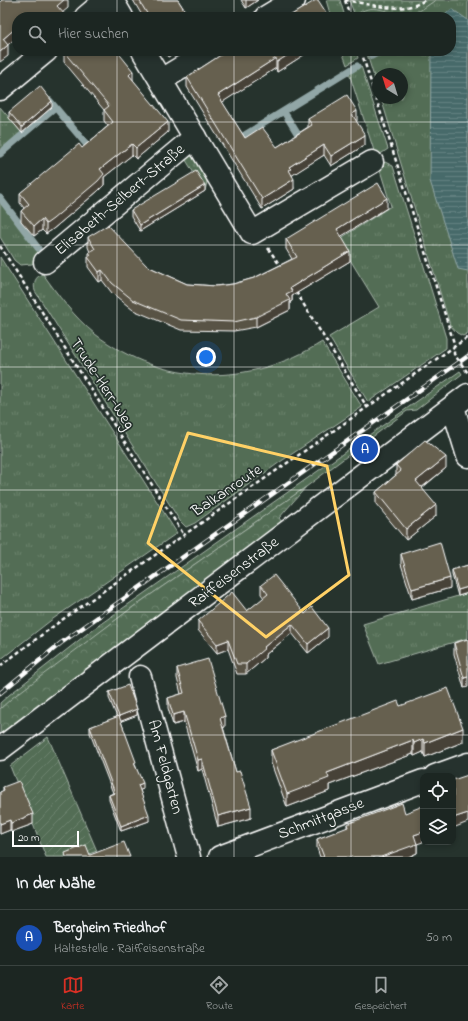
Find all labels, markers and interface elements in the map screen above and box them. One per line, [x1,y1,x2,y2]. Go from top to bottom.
search box [12,12,456,56]
icon: search [26,23,48,45]
text: Hier suchen [58,23,129,45]
north arrow [372,68,408,104]
street label: Elisabeth-Selbert-Straße [50,138,191,262]
street label: Trude-Herr-Weg [63,334,141,434]
your location [196,347,216,367]
pin: A [352,434,378,464]
street label: Balkanroute [186,458,268,524]
street label: Raiffeisenstraße [184,530,285,615]
street label: Am Feldgarten [141,717,189,817]
map controls [420,773,456,845]
button: locate [420,773,456,809]
street label: Schmittgasse [275,791,368,846]
button: layers [420,809,456,845]
scale bar [12,829,79,848]
text: 20 m [18,830,40,846]
text: In der Nähe [16,871,95,896]
text: Bergheim Friedhof [54,917,166,939]
text: A [25,928,33,947]
text: 50 m [426,928,452,947]
text: Haltestelle · Raiffeisenstraße [54,939,205,958]
tab: Karte [61,974,84,1014]
tab: Route [206,974,233,1014]
tab: Gespeichert [355,974,407,1014]

